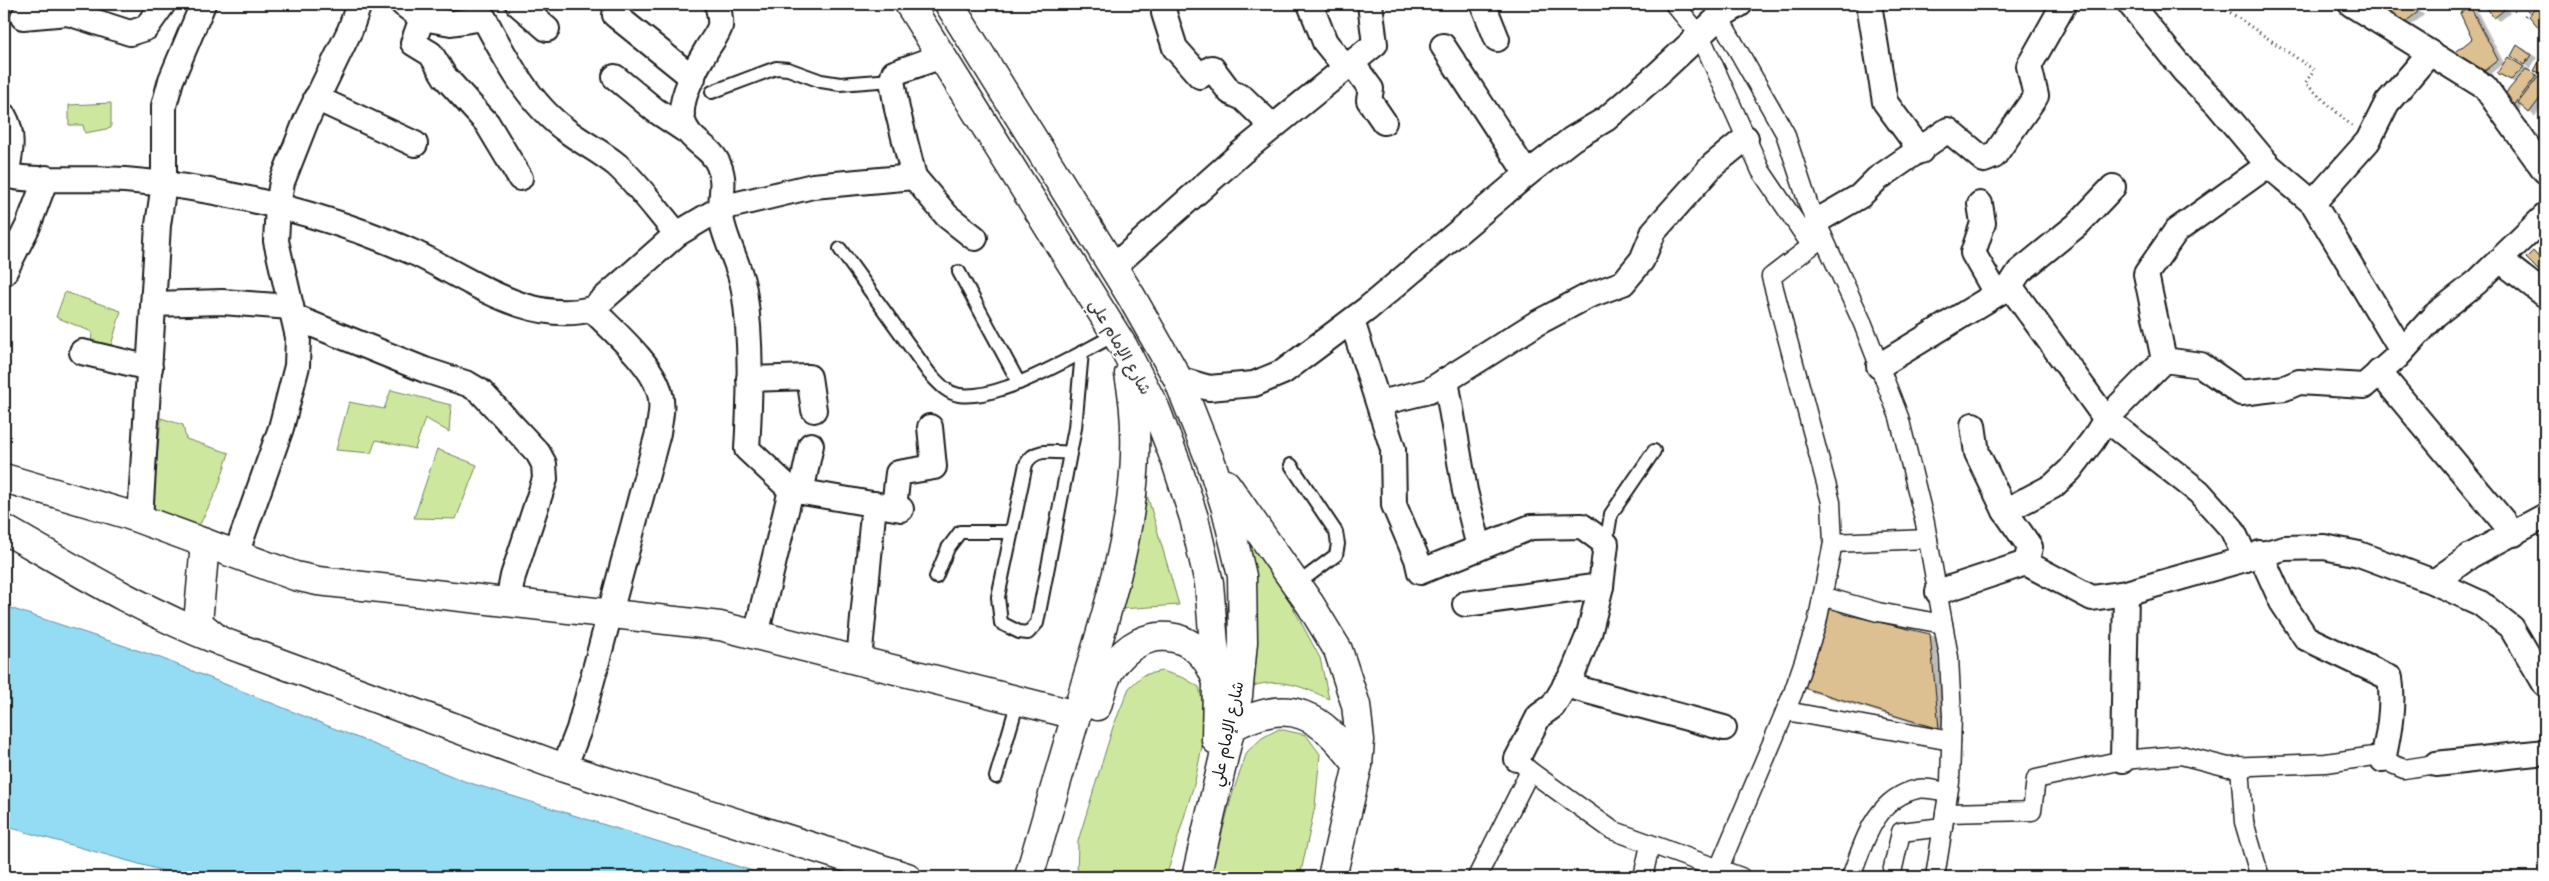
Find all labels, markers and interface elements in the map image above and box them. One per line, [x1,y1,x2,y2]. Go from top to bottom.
street label: شارع الإمام علي [1082,295,1156,400]
street label: شارع الإمام علي [1207,679,1252,789]

